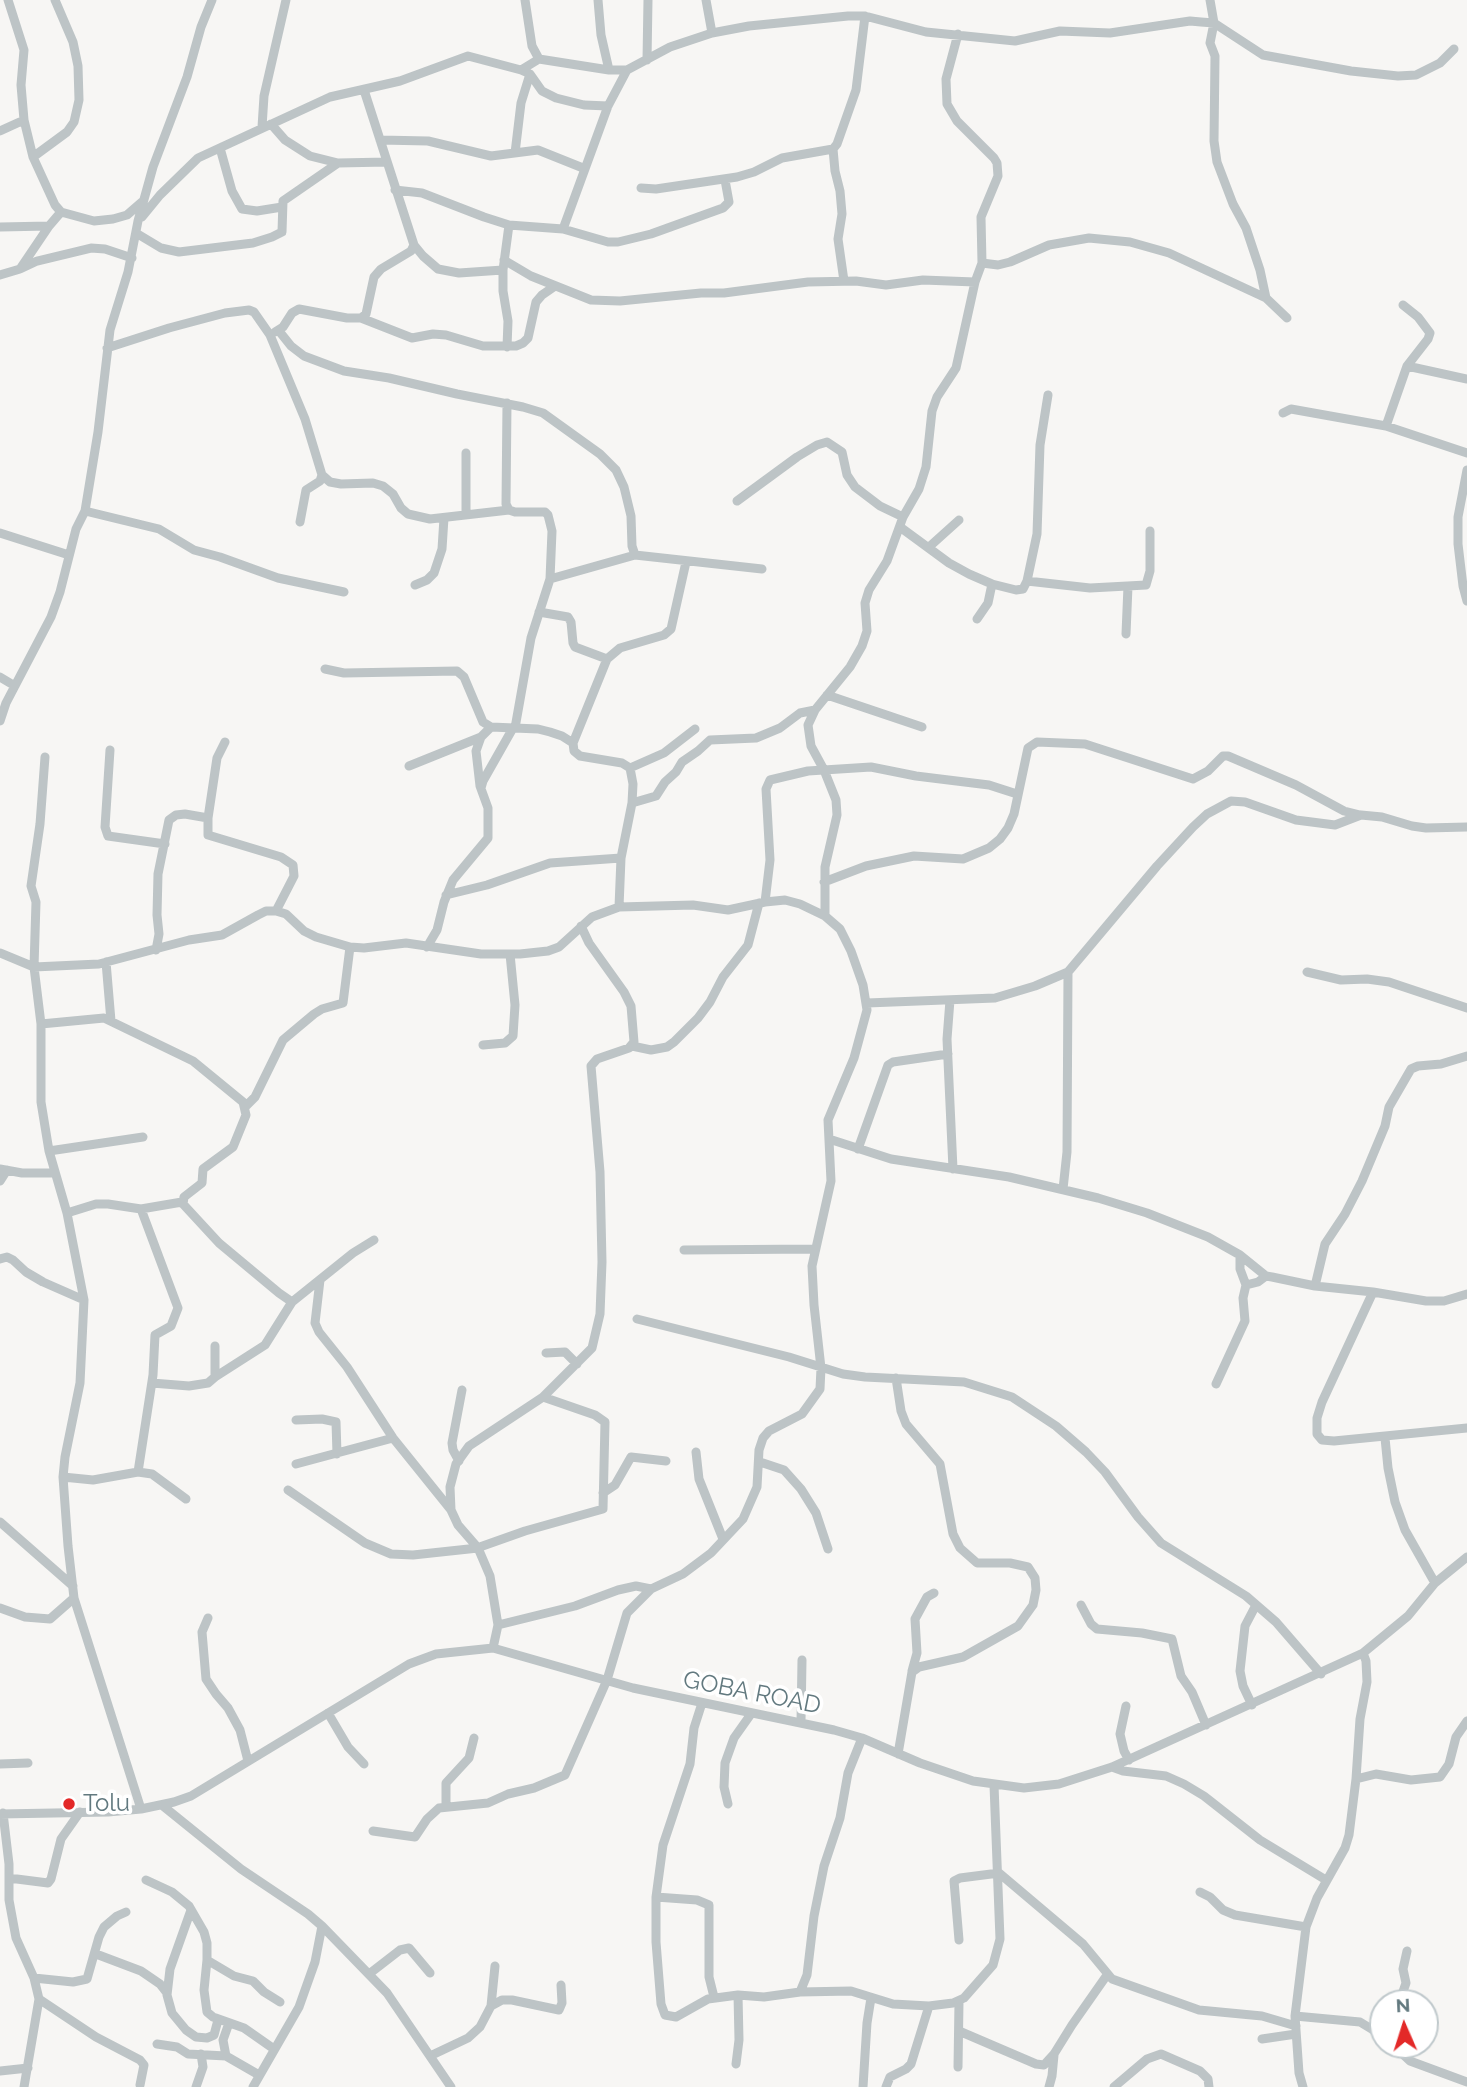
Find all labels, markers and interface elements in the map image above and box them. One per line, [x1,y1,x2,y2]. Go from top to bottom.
street label: GOBA ROAD [681,1666,823,1720]
place label: Tolu [83,1790,130,1818]
marker: Tolu [61,1796,77,1812]
north arrow [1369,1989,1439,2059]
text: N [1395,1994,1411,2016]

